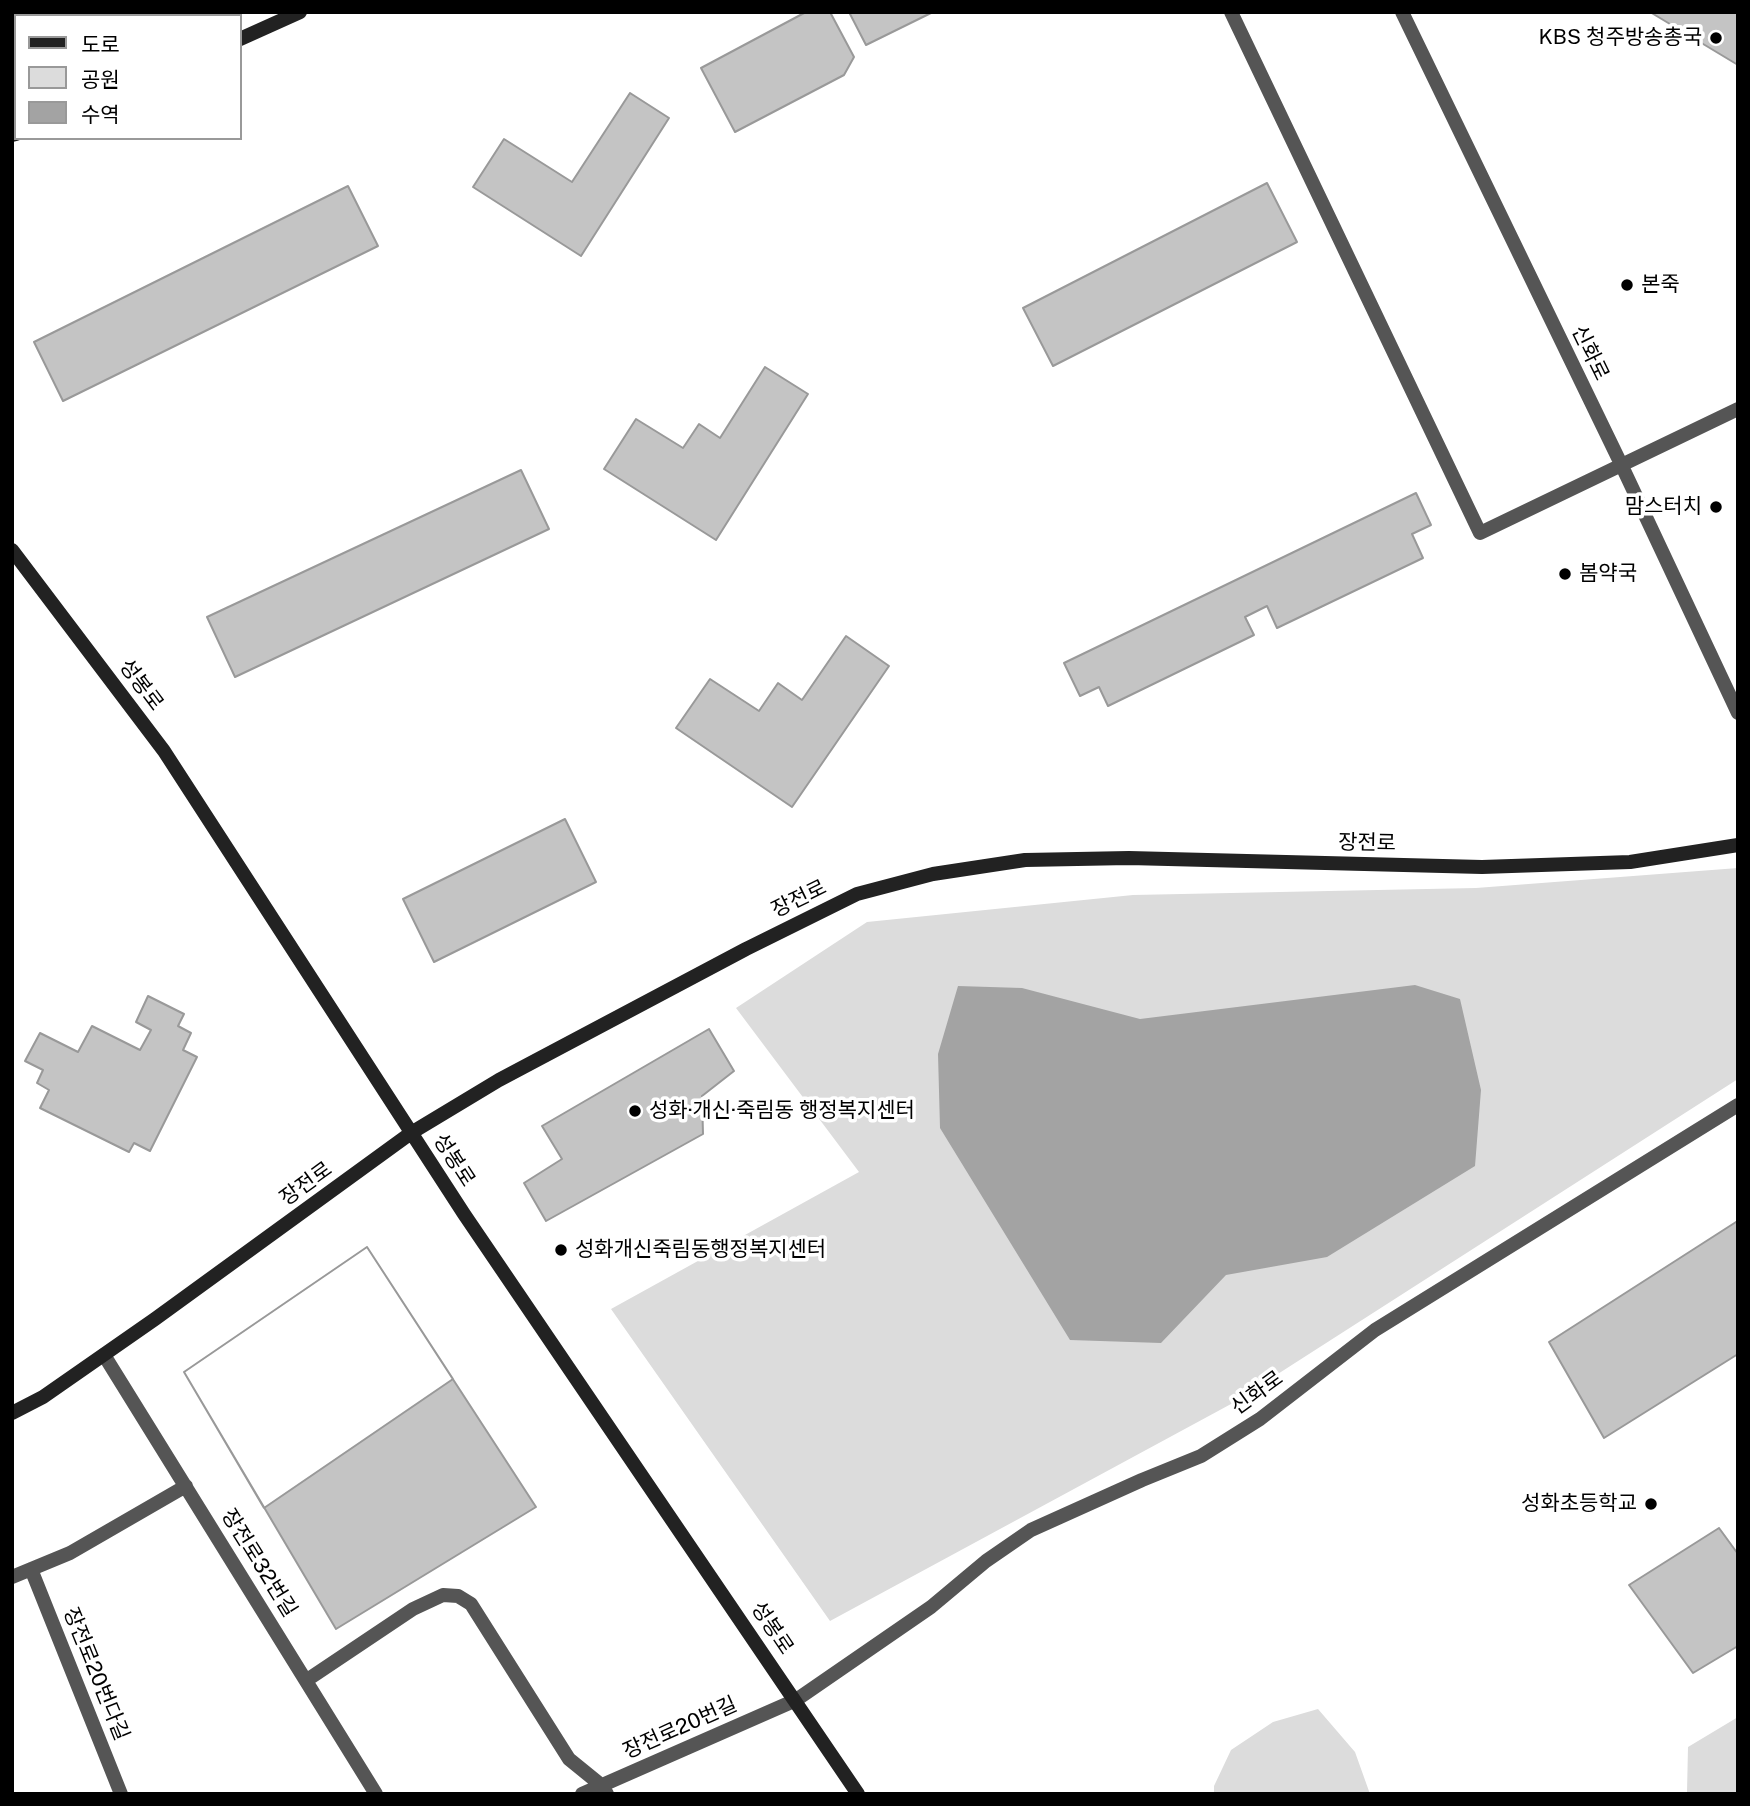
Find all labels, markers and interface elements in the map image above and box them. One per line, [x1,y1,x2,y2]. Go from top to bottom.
legend [14,14,242,140]
place label: KBS 청주방송총국 [1538,25,1702,51]
marker: KBS 청주방송총국 [1708,30,1724,46]
text: 도로 [81,32,120,57]
text: 공원 [81,67,120,92]
text: 수역 [81,102,120,127]
place label: 본죽 [1641,272,1680,298]
marker: 본죽 [1619,277,1635,293]
street label: 신화로 [1566,321,1614,385]
place label: 맘스터치 [1625,494,1702,520]
marker: 맘스터치 [1708,499,1724,515]
place label: 봄약국 [1579,561,1637,587]
marker: 봄약국 [1557,566,1573,582]
street label: 성봉로 [113,654,169,716]
street label: 장전로 [1338,830,1396,856]
street label: 장전로 [767,875,831,923]
place label: 성화·개신·죽림동 행정복지센터 [649,1098,915,1124]
marker: 성화·개신·죽림동 행정복지센터 [627,1103,643,1119]
street label: 성봉로 [428,1129,480,1191]
street label: 장전로 [275,1157,337,1211]
place label: 성화개신죽림동행정복지센터 [575,1237,826,1263]
marker: 성화개신죽림동행정복지센터 [553,1242,569,1258]
street label: 신화로 [1226,1366,1288,1420]
place label: 성화초등학교 [1521,1491,1637,1517]
marker: 성화초등학교 [1643,1496,1659,1512]
street label: 장전로32번길 [216,1504,302,1622]
street label: 성봉로 [745,1597,799,1659]
street label: 장전로20번다길 [58,1604,134,1744]
street label: 장전로20번길 [619,1692,741,1764]

